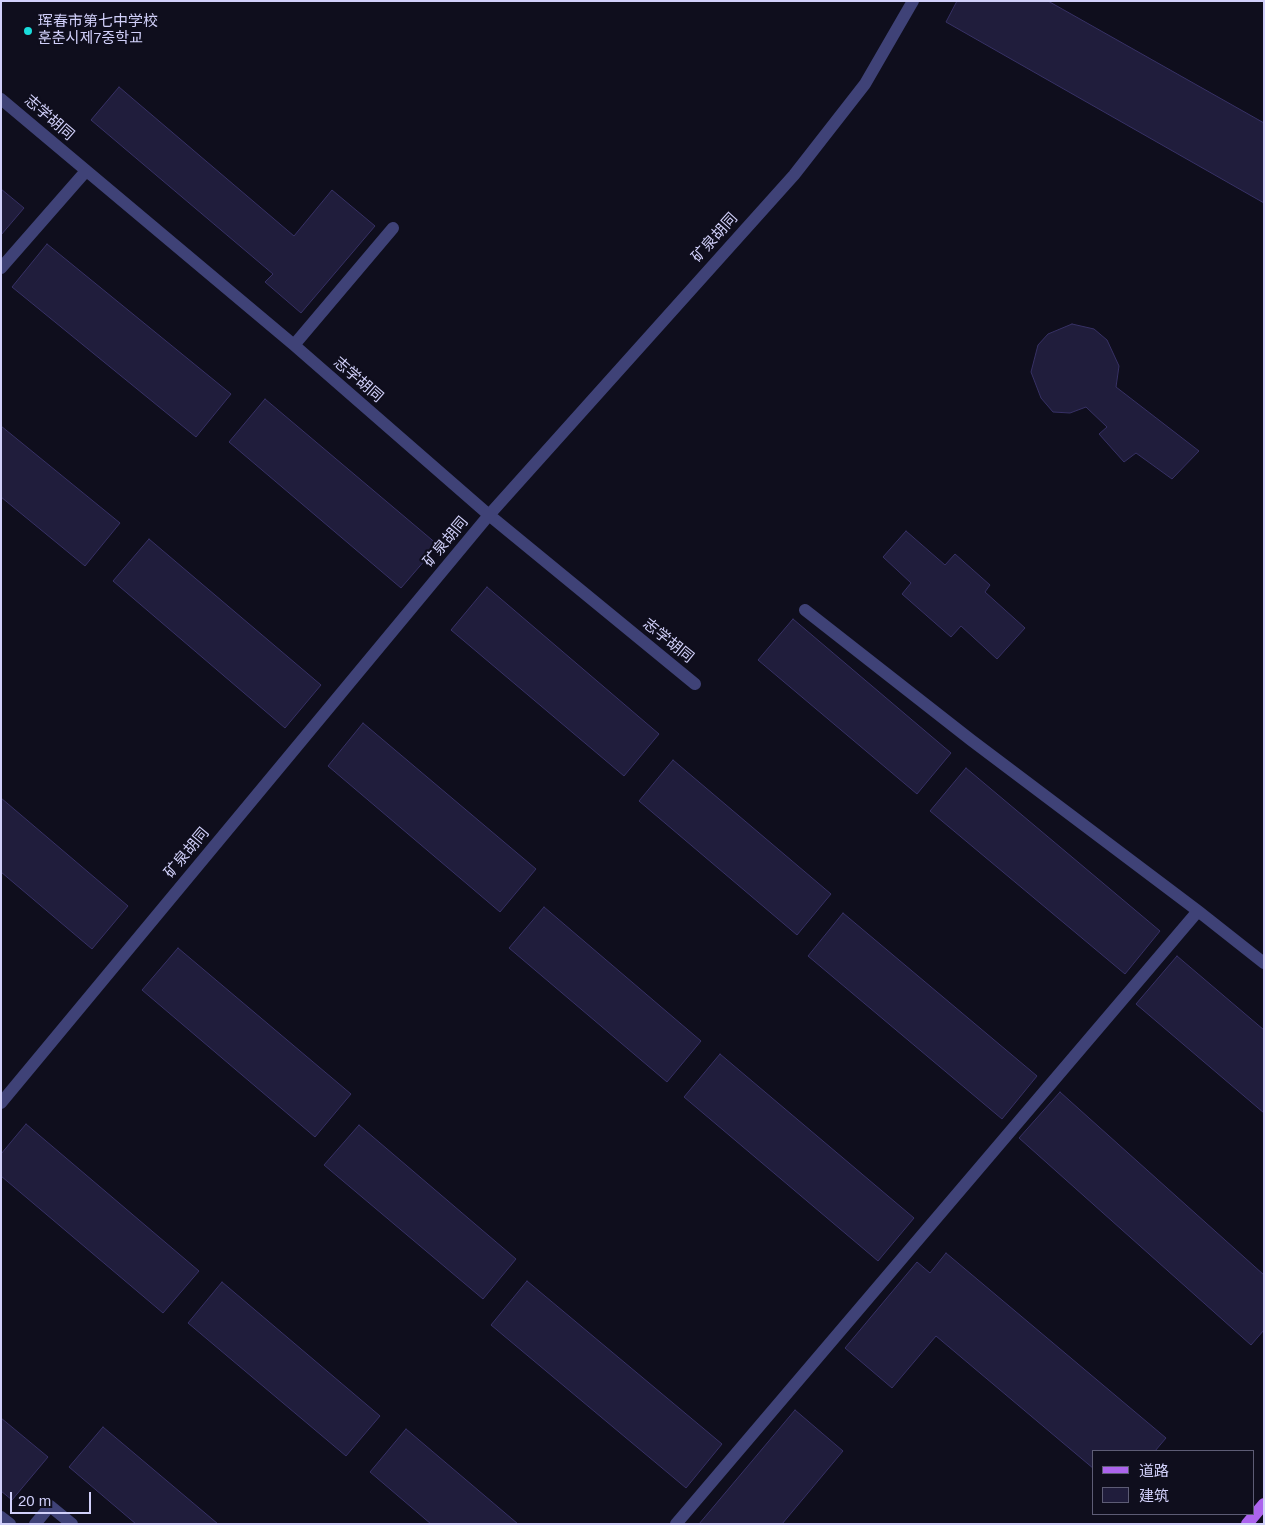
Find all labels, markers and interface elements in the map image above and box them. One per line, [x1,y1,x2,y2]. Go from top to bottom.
place label: 珲春市第七中学校 훈춘시제7중학교 [38,13,158,48]
marker: 珲春市第七中学校 훈춘시제7중학교 [22,25,34,37]
street label: 志学胡同 [20,92,78,144]
street label: 矿泉胡同 [688,210,742,266]
street label: 志学胡同 [329,354,387,406]
street label: 矿泉胡同 [420,513,472,571]
street label: 志学胡同 [639,615,697,667]
street label: 矿泉胡同 [161,824,213,882]
legend [1092,1450,1255,1515]
text: 道路 [1139,1462,1169,1479]
scale bar [12,1482,94,1514]
text: 建筑 [1139,1487,1169,1504]
text: 20 m [18,1492,51,1509]

